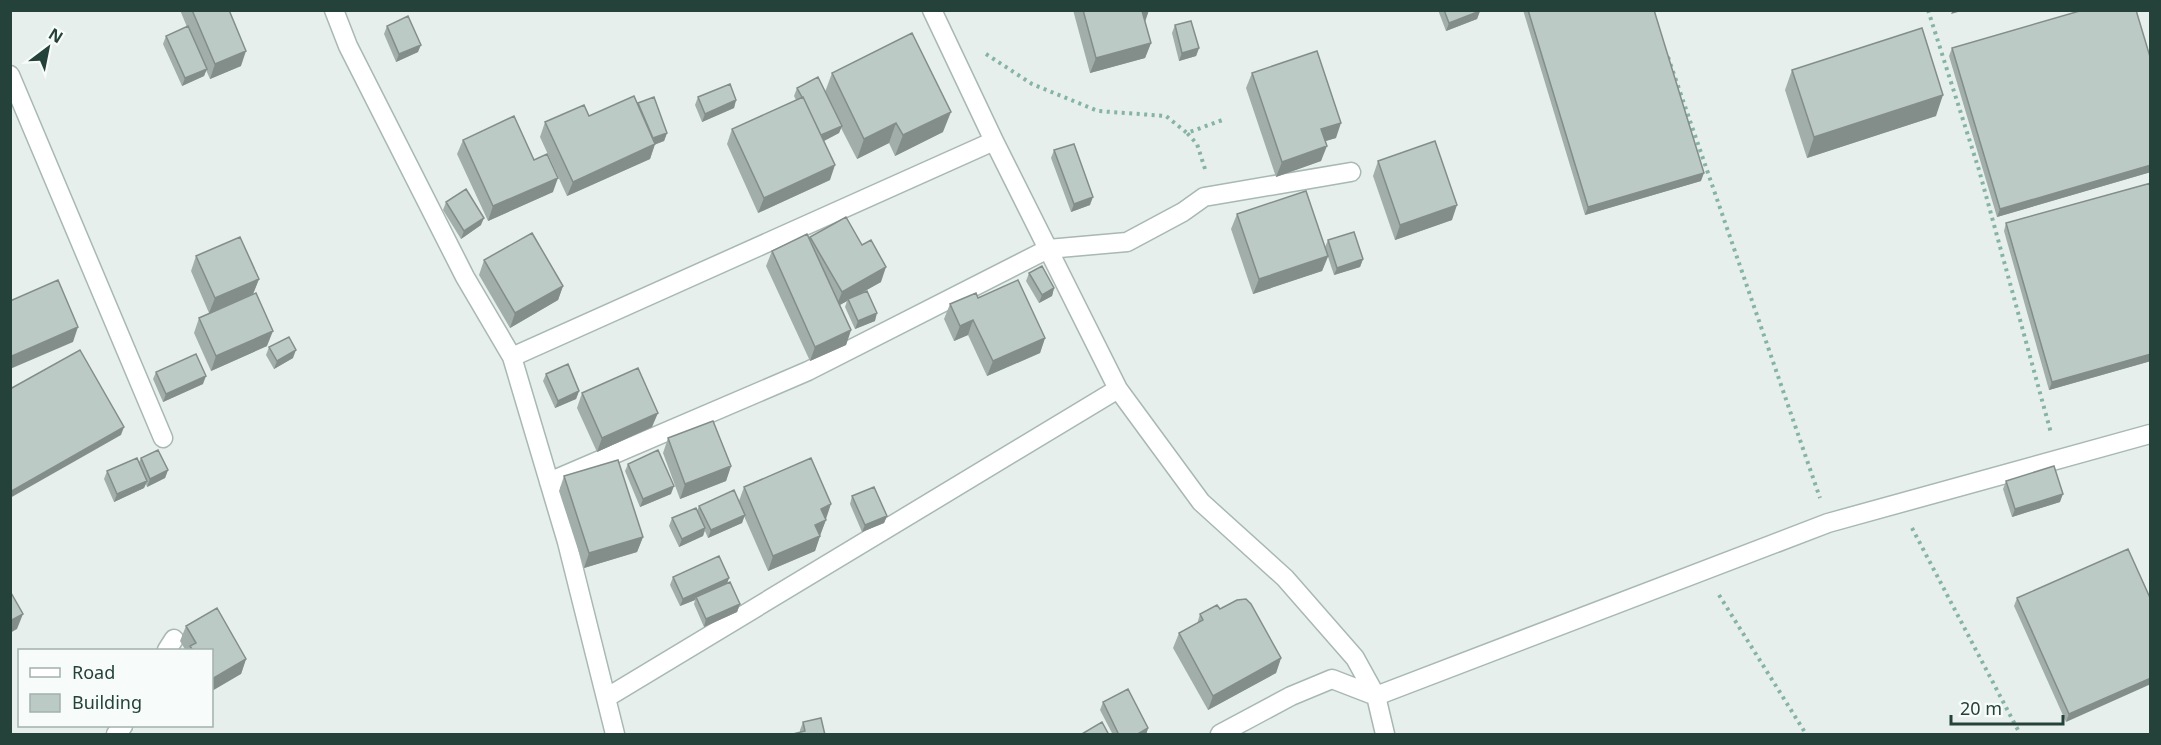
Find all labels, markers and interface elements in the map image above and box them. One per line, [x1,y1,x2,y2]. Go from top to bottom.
north arrow [18,18,78,78]
text: N [45,23,67,48]
legend [18,649,213,727]
text: Road [72,660,115,684]
scale bar [1951,688,2064,726]
text: Building [72,690,142,714]
text: 20 m [1960,696,2002,720]

